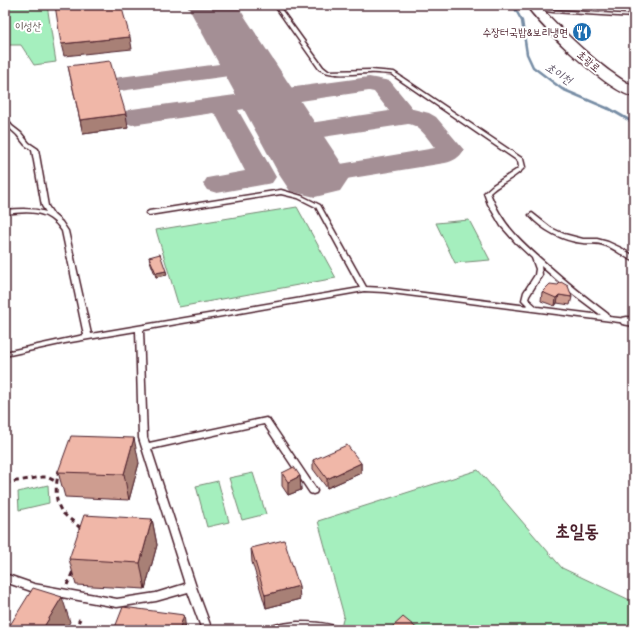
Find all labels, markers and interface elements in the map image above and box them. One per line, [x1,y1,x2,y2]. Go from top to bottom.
park label: 이성산 [15,19,41,33]
restaurant icon: 수장터국밥&보리냉면 [571,21,593,43]
place label: 수장터국밥&보리냉면 [483,25,568,39]
street label: 초광로 [574,47,604,75]
water label: 초이천 [542,58,577,89]
district label: 초일동 [555,518,599,543]

